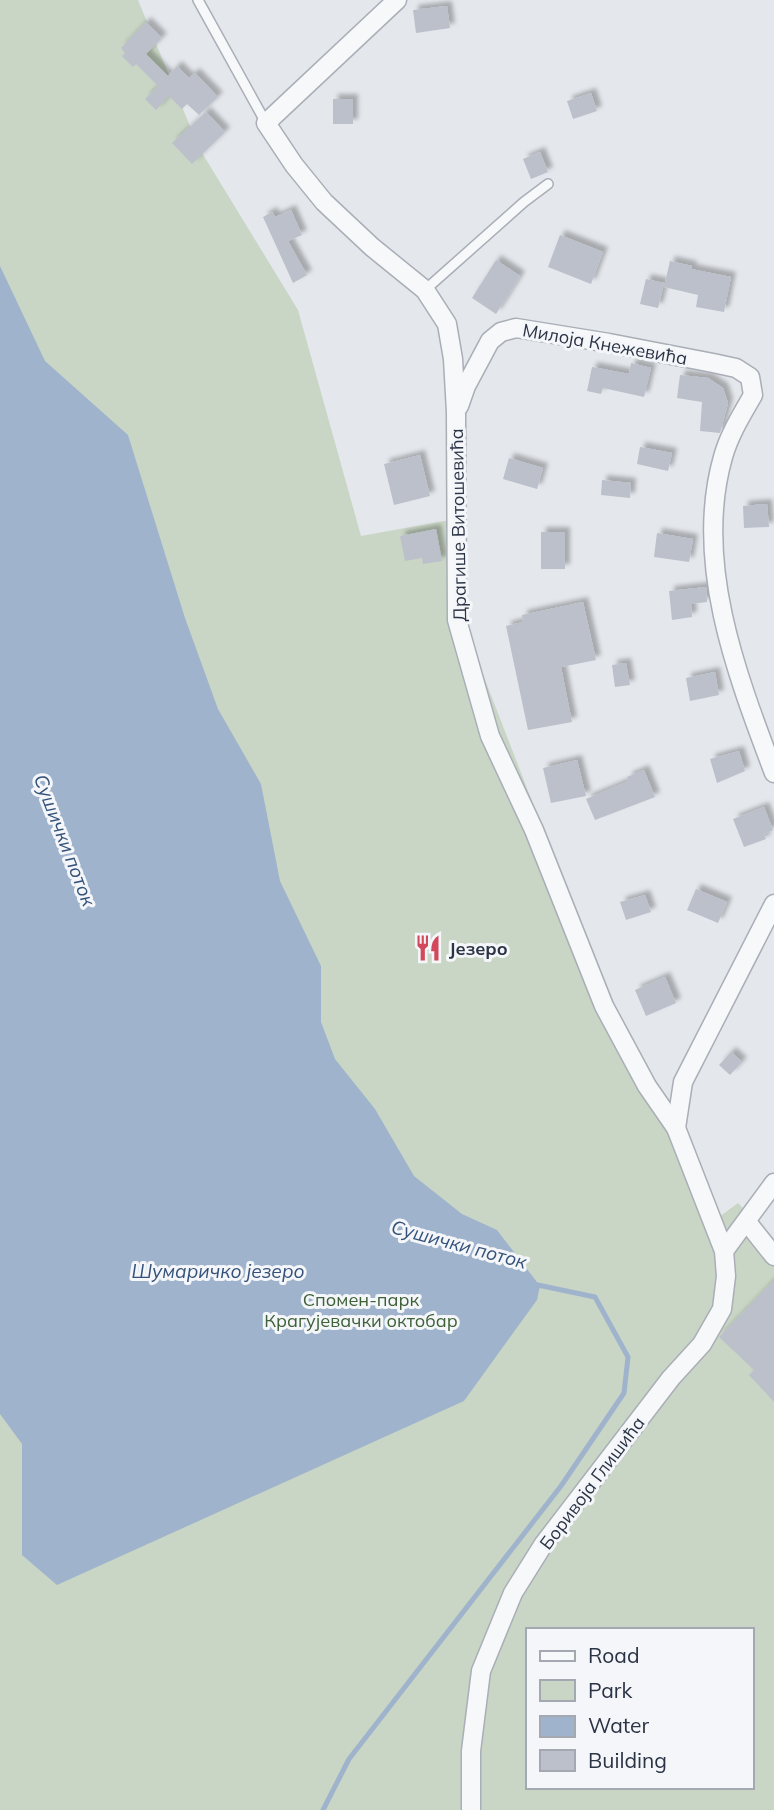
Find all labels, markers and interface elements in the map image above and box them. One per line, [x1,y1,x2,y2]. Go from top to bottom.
street label: Милоја Кнежевића [521,318,689,370]
street label: Драгише Витошевића [445,428,471,622]
water label: Сушички поток [29,771,101,910]
restaurant icon: Језеро [413,933,443,963]
place label: Језеро [449,937,508,960]
water label: Сушички поток [389,1214,530,1274]
water label: Шумаричко језеро [131,1259,305,1283]
park label: Спомен-парк Крагујевачки октобар [264,1288,458,1332]
street label: Боривоја Глишића [534,1412,650,1554]
legend [526,1628,753,1789]
text: Road [588,1642,639,1668]
text: Park [588,1677,632,1703]
text: Water [588,1712,649,1738]
text: Building [588,1747,667,1773]

